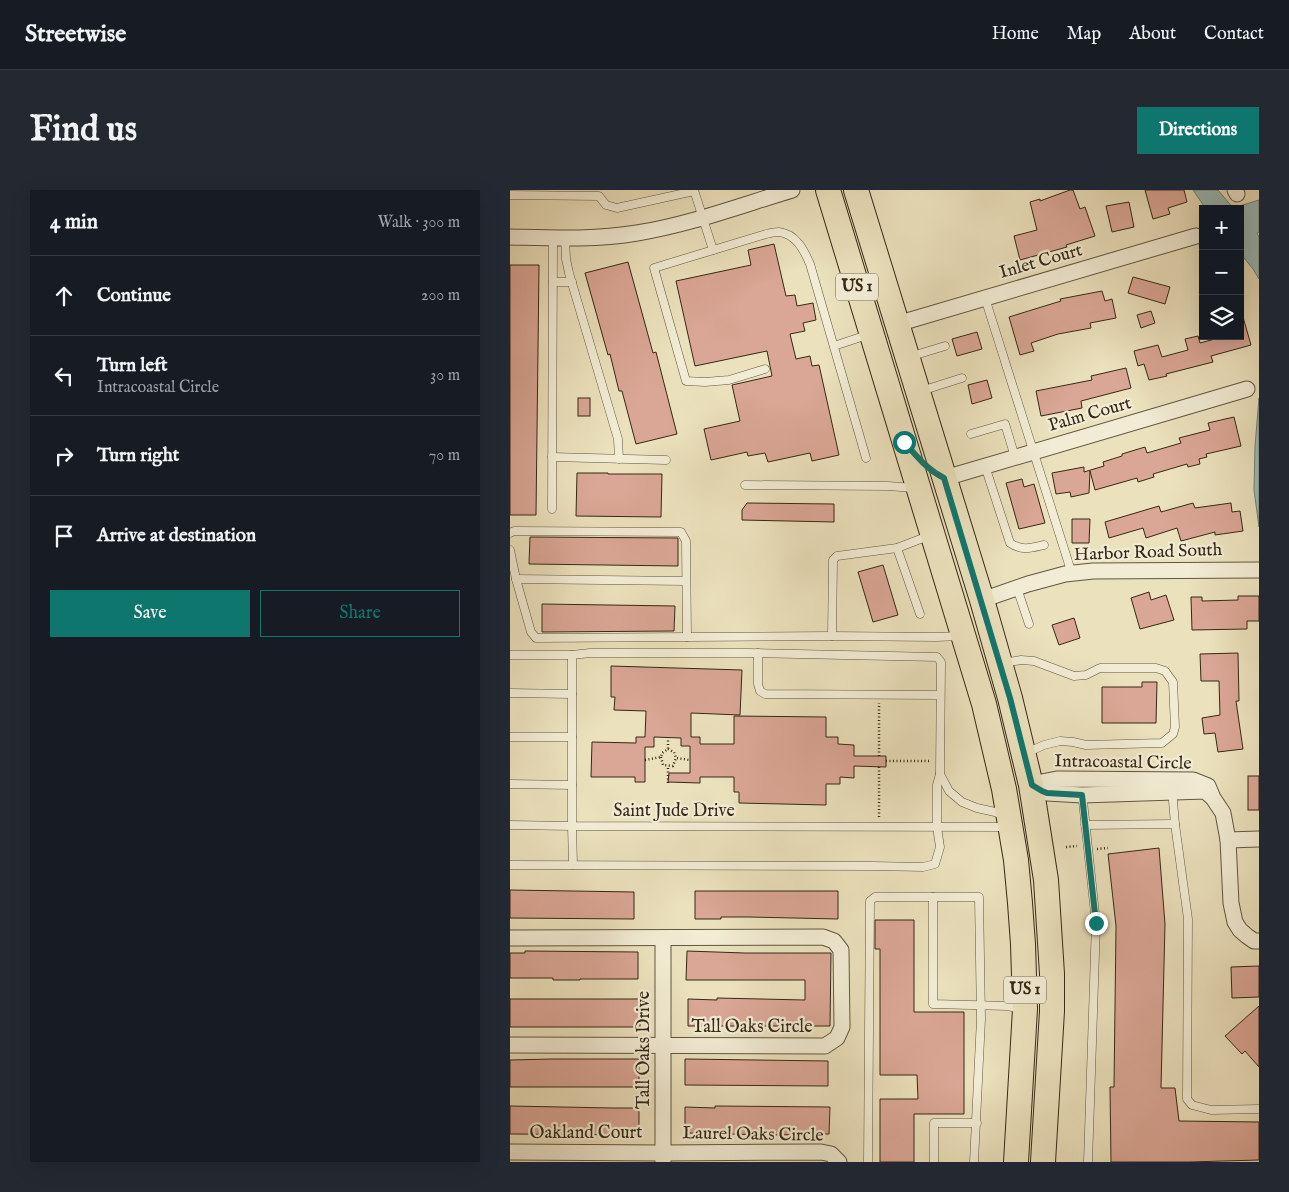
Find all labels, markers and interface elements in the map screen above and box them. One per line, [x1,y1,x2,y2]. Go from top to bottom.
text: Streetwise [25,19,126,50]
text: Home [992,23,1039,46]
text: Map [1067,23,1101,46]
text: About [1129,23,1176,46]
text: Contact [1204,23,1264,46]
button: Directions [1137,107,1259,154]
text: Find us [30,108,137,153]
map controls [1199,205,1244,340]
button: + [1199,205,1244,250]
text: 4 min [50,209,98,236]
text: Walk · 300 m [378,213,460,233]
street label: Inlet Court [997,239,1085,285]
button: − [1199,250,1244,295]
road number: US 1 [836,274,878,300]
icon: ahead [50,282,78,310]
text: Continue [97,284,171,308]
text: 200 m [421,286,460,306]
button: layers [1199,295,1244,340]
text: Turn left [97,354,168,378]
icon: left [50,362,78,390]
text: 30 m [430,366,460,386]
text: Intracoastal Circle [97,378,219,398]
street label: Palm Court [1046,392,1134,438]
route start [893,431,916,454]
icon: right [50,442,78,470]
text: Turn right [97,444,179,468]
text: 70 m [429,446,460,466]
icon: arrive [50,522,78,550]
text: Arrive at destination [97,524,256,548]
street label: Harbor Road South [1074,539,1223,567]
button: Save [50,590,250,637]
button: Share [260,590,460,637]
street label: Intracoastal Circle [1054,750,1192,776]
street label: Saint Jude Drive [613,800,735,823]
route end [1085,912,1108,935]
road number: US 1 [1004,976,1046,1004]
street label: Tall Oaks Drive [633,991,656,1109]
street label: Tall Oaks Circle [692,1016,812,1039]
street label: Oakland Court [530,1122,642,1145]
street label: Laurel Oaks Circle [682,1122,824,1148]

